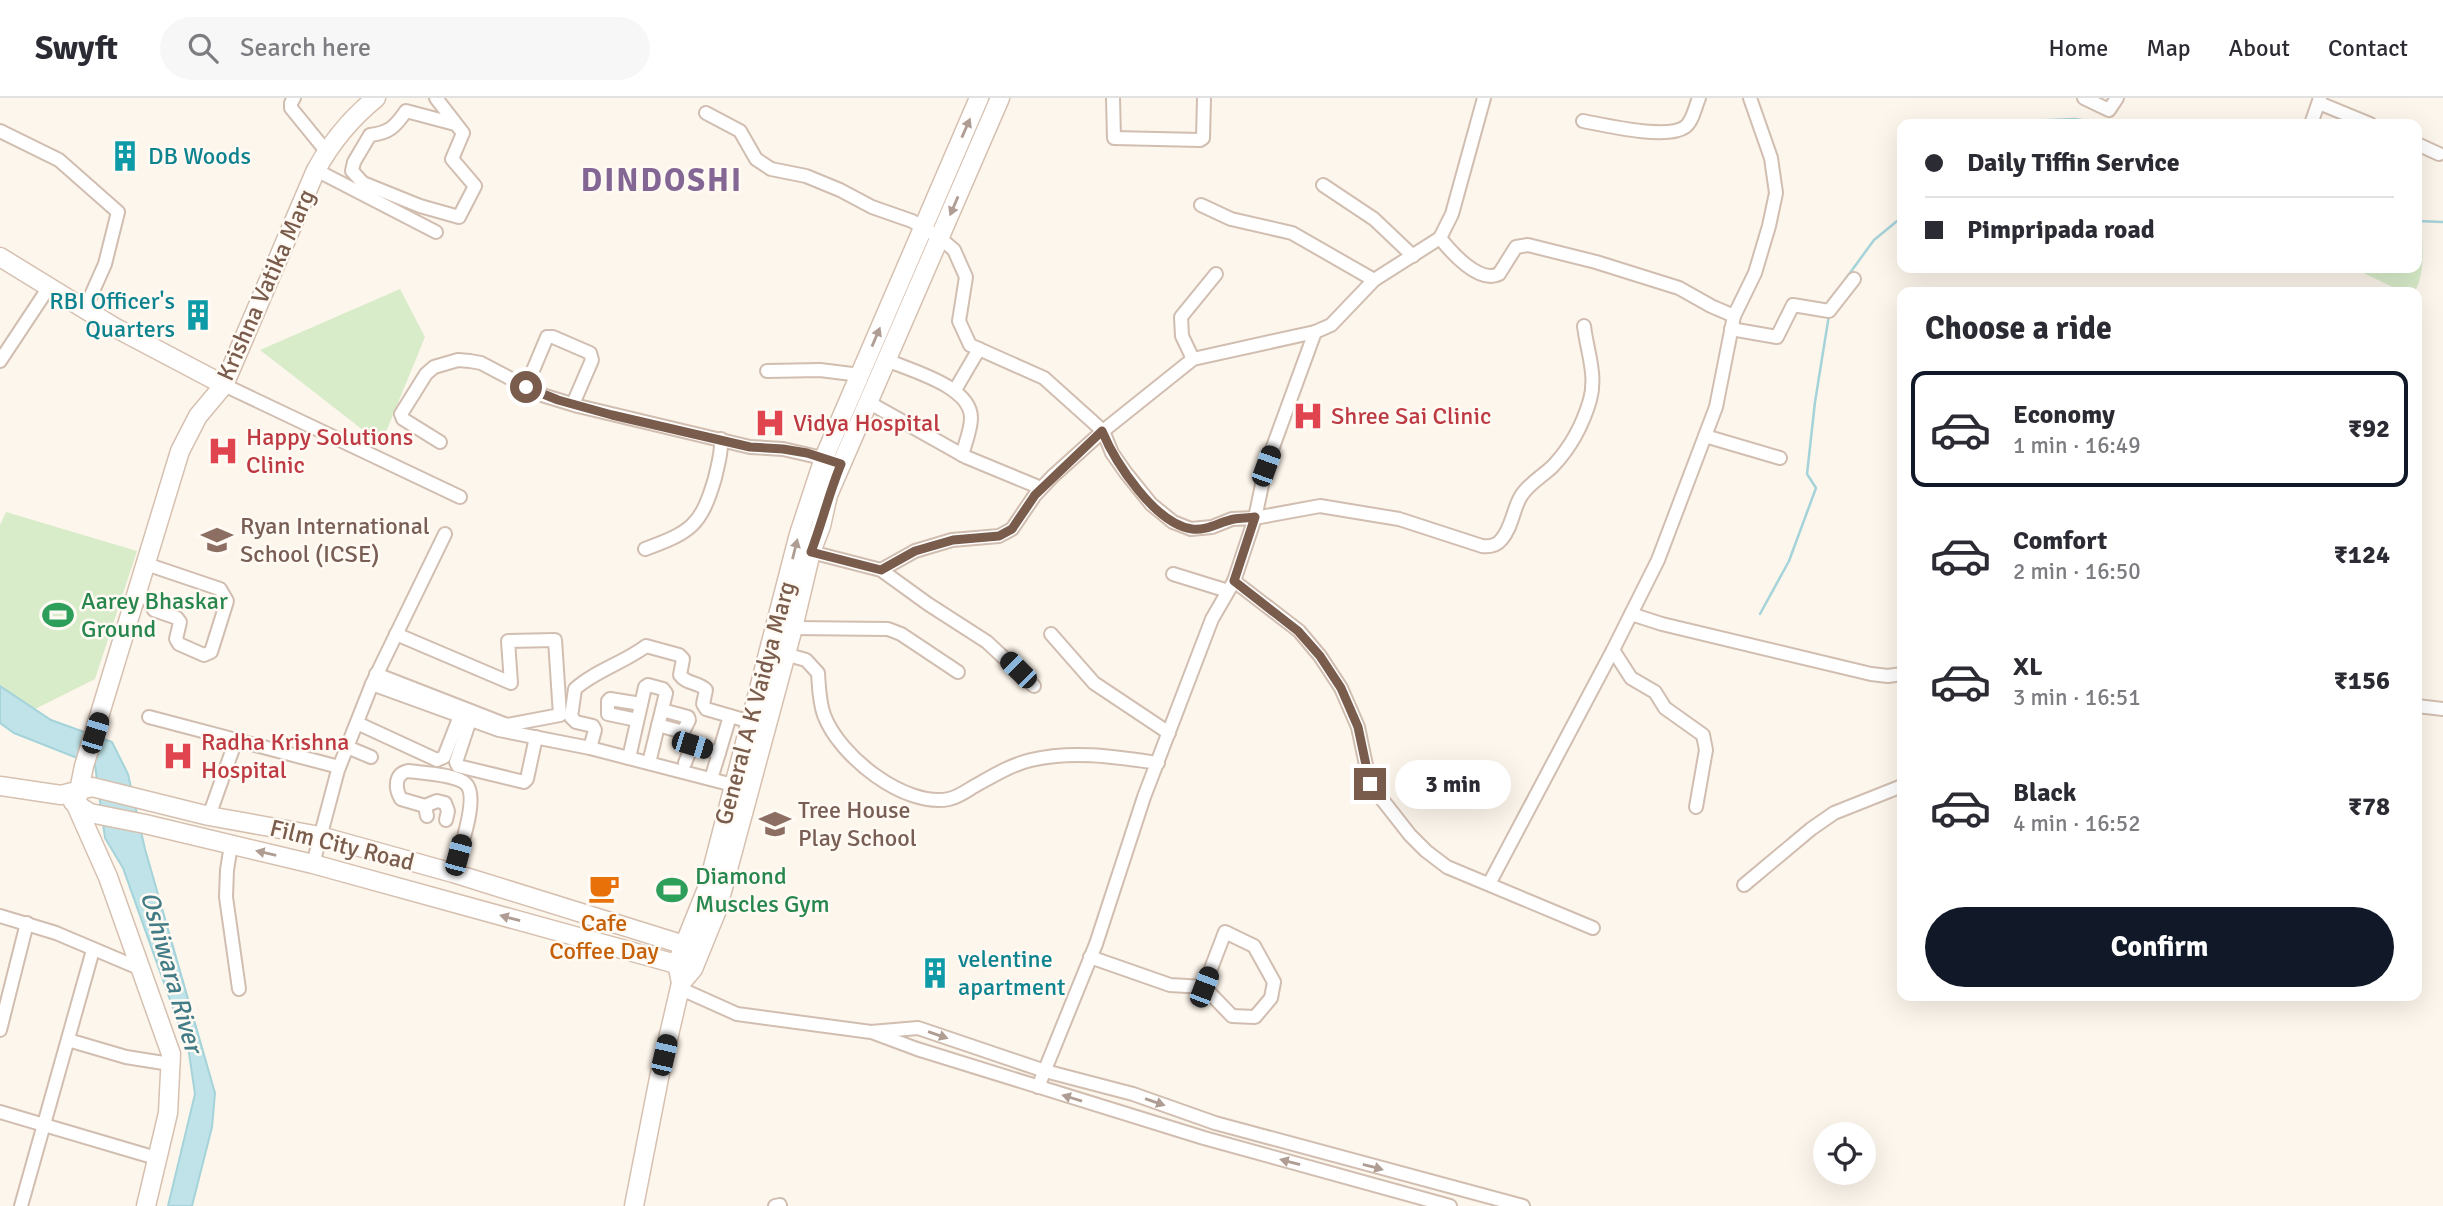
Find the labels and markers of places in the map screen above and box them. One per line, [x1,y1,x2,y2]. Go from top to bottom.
building icon: DB Woods [108,139,142,173]
place label: DB Woods [148,141,251,171]
place label: RBI Officer's Quarters [49,286,175,344]
building icon: RBI Officer's Quarters [181,298,215,332]
hospital icon: Shree Sai Clinic [1291,399,1325,433]
place label: Shree Sai Clinic [1331,401,1491,431]
hospital icon: Vidya Hospital [753,406,787,440]
place label: Vidya Hospital [793,408,940,438]
place label: Happy Solutions Clinic [246,422,413,480]
hospital icon: Happy Solutions Clinic [206,434,240,468]
place label: Ryan International School (ICSE) [240,511,430,569]
school or university icon: Ryan International School (ICSE) [200,523,234,557]
place label: Aarey Bhaskar Ground [81,586,228,644]
sports icon: Aarey Bhaskar Ground [41,598,75,632]
place label: Radha Krishna Hospital [201,727,349,785]
hospital icon: Radha Krishna Hospital [161,739,195,773]
place label: Tree House Play School [798,795,917,853]
school or university icon: Tree House Play School [758,807,792,841]
place label: Diamond Muscles Gym [695,861,830,919]
cafe icon: Cafe Coffee Day [587,871,621,905]
sports icon: Diamond Muscles Gym [655,873,689,907]
place label: Cafe Coffee Day [549,908,659,966]
place label: velentine apartment [958,944,1065,1002]
building icon: velentine apartment [918,956,952,990]

